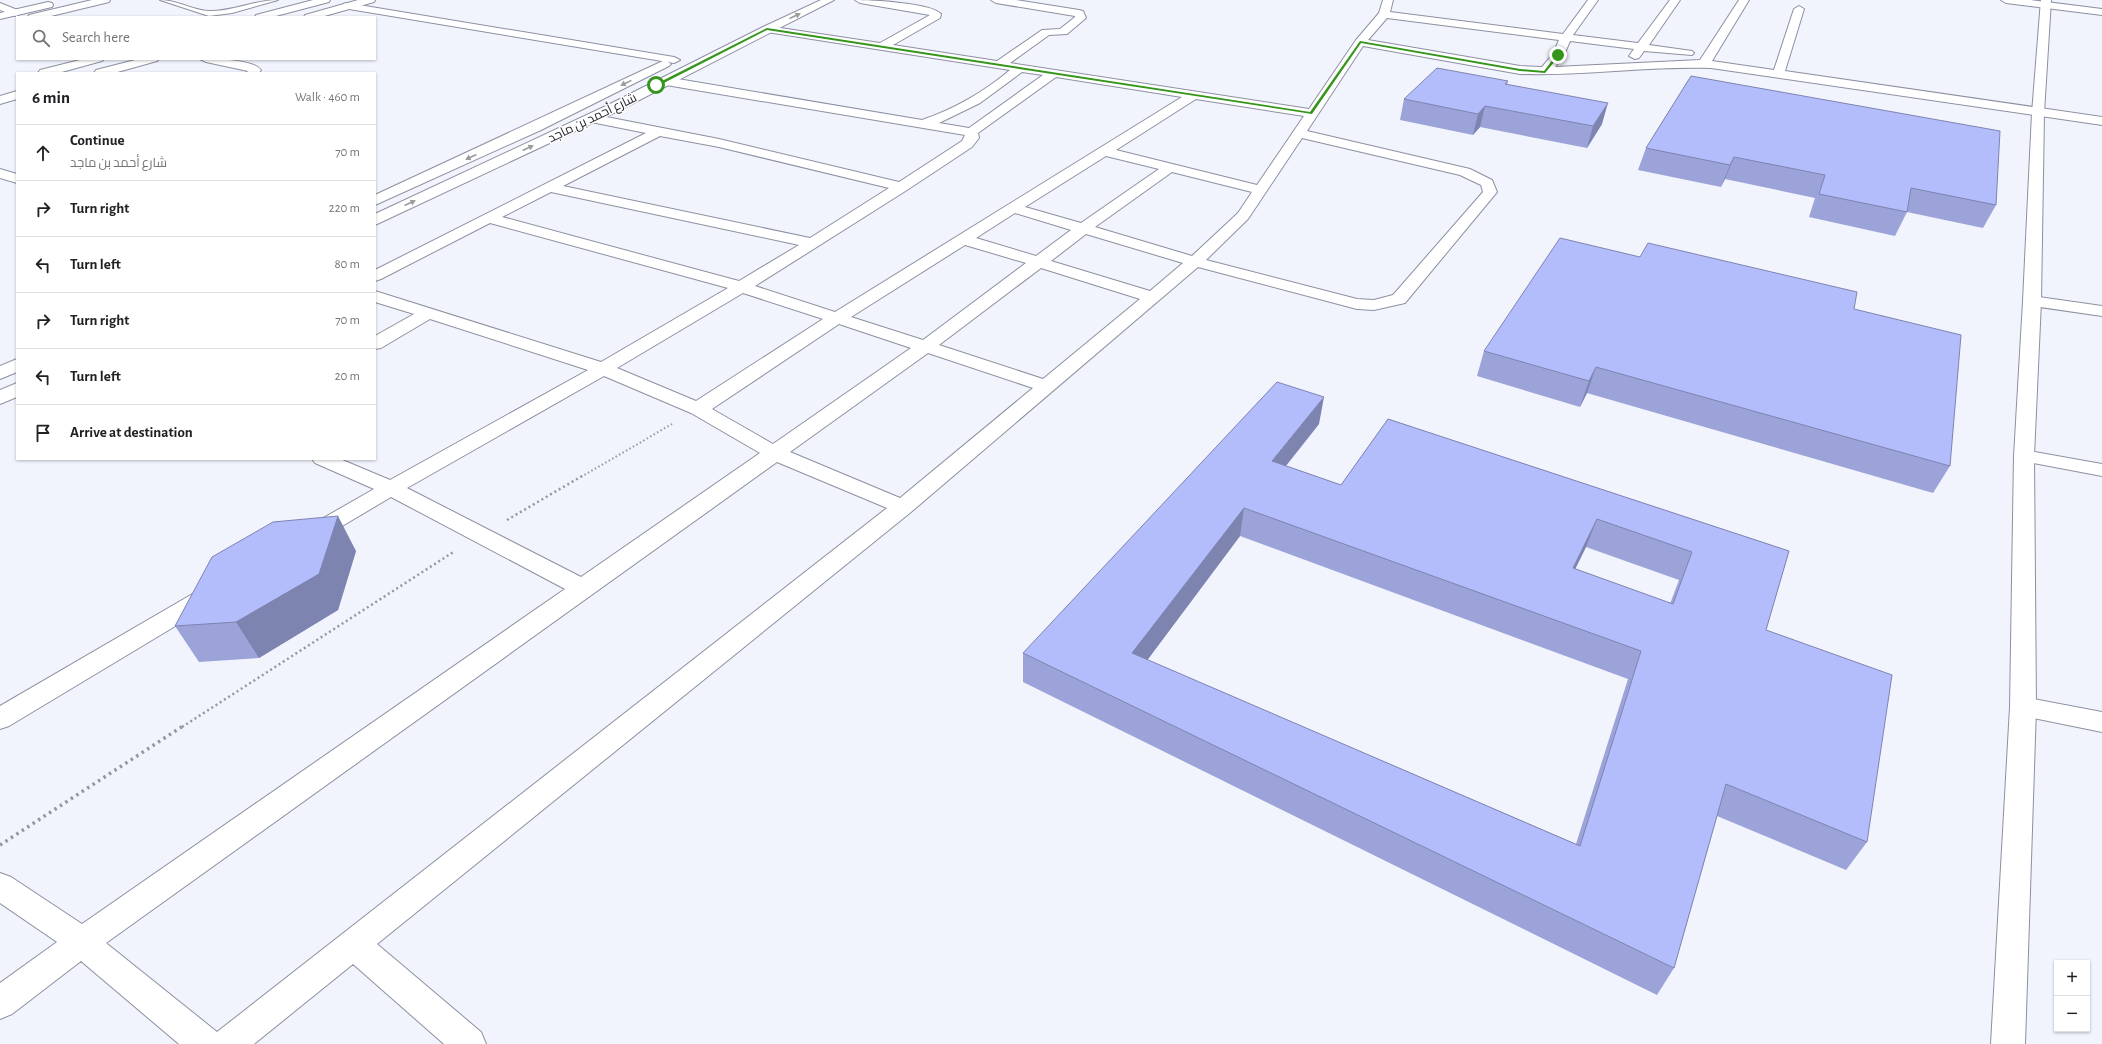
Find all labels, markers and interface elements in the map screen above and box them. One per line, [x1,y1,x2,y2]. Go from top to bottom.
one-way arrow [789,13,801,19]
search box [16,16,376,60]
icon: search [30,27,52,49]
text: Search here [62,30,130,45]
route end [1549,46,1567,64]
route start [647,76,665,94]
one-way arrow [620,80,632,86]
text: 6 min [32,89,70,106]
street label: شارع أحمد بن ماجد [545,89,640,146]
text: Walk · 460 m [295,91,360,104]
text: Continue [70,133,125,148]
icon: ahead [32,142,54,164]
one-way arrow [522,145,534,151]
text: 70 m [335,146,360,159]
one-way arrow [465,154,476,160]
text: شارع أحمد بن ماجد [70,157,167,170]
icon: right [32,198,54,220]
one-way arrow [405,200,416,206]
text: Turn right [70,201,129,216]
text: 220 m [329,202,360,215]
icon: left [32,254,54,276]
text: Turn left [70,257,121,272]
text: 80 m [334,258,360,271]
icon: right [32,310,54,332]
text: Turn right [70,313,129,328]
text: 70 m [335,314,360,327]
icon: left [32,366,54,388]
text: Turn left [70,369,121,384]
text: 20 m [335,370,360,383]
icon: arrive [32,422,54,444]
text: Arrive at destination [70,425,193,440]
map controls [2054,960,2090,1032]
button: + [2054,960,2090,996]
button: − [2054,996,2090,1032]

